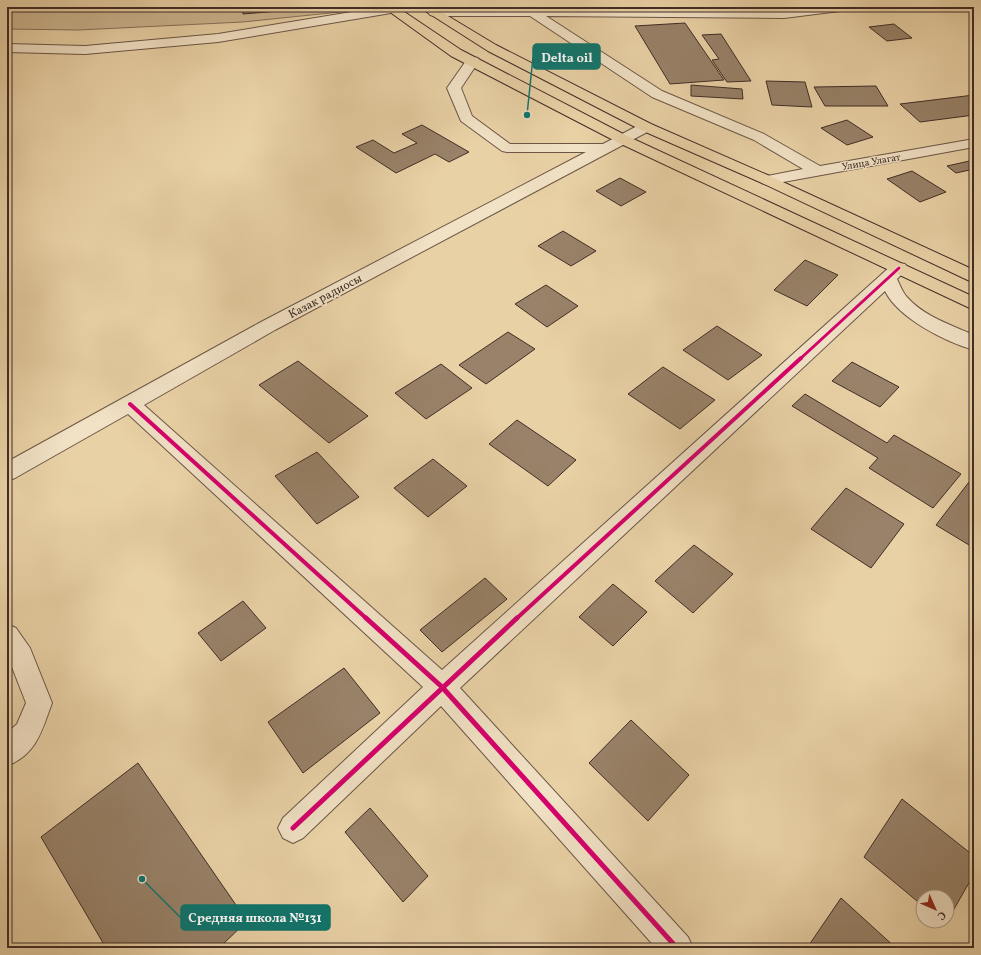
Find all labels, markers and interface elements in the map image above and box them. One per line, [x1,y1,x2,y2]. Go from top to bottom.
callout: Delta oil [533,44,600,69]
text: Delta oil [541,50,593,68]
street label: Улица Улагат [841,150,902,174]
street label: Казак радиосы [286,271,366,323]
north arrow [915,889,955,929]
callout: Средняя школа №131 [181,905,330,930]
text: С [933,907,949,923]
text: Средняя школа №131 [188,910,322,928]

